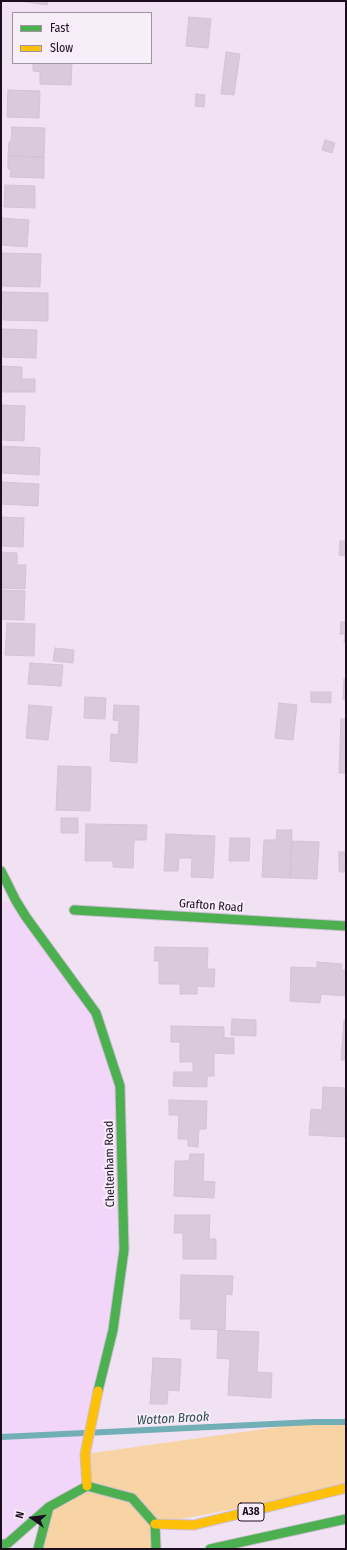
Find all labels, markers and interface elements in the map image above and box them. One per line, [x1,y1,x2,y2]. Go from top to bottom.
legend [12,12,152,64]
text: Fast [50,21,69,35]
text: Slow [50,41,73,55]
street label: Grafton Road [178,897,244,915]
street label: Cheltenham Road [102,1121,118,1207]
water label: Wotton Brook [136,1409,210,1429]
north arrow [12,1498,52,1538]
road number: A38 [238,1503,264,1521]
text: N [13,1510,27,1520]

